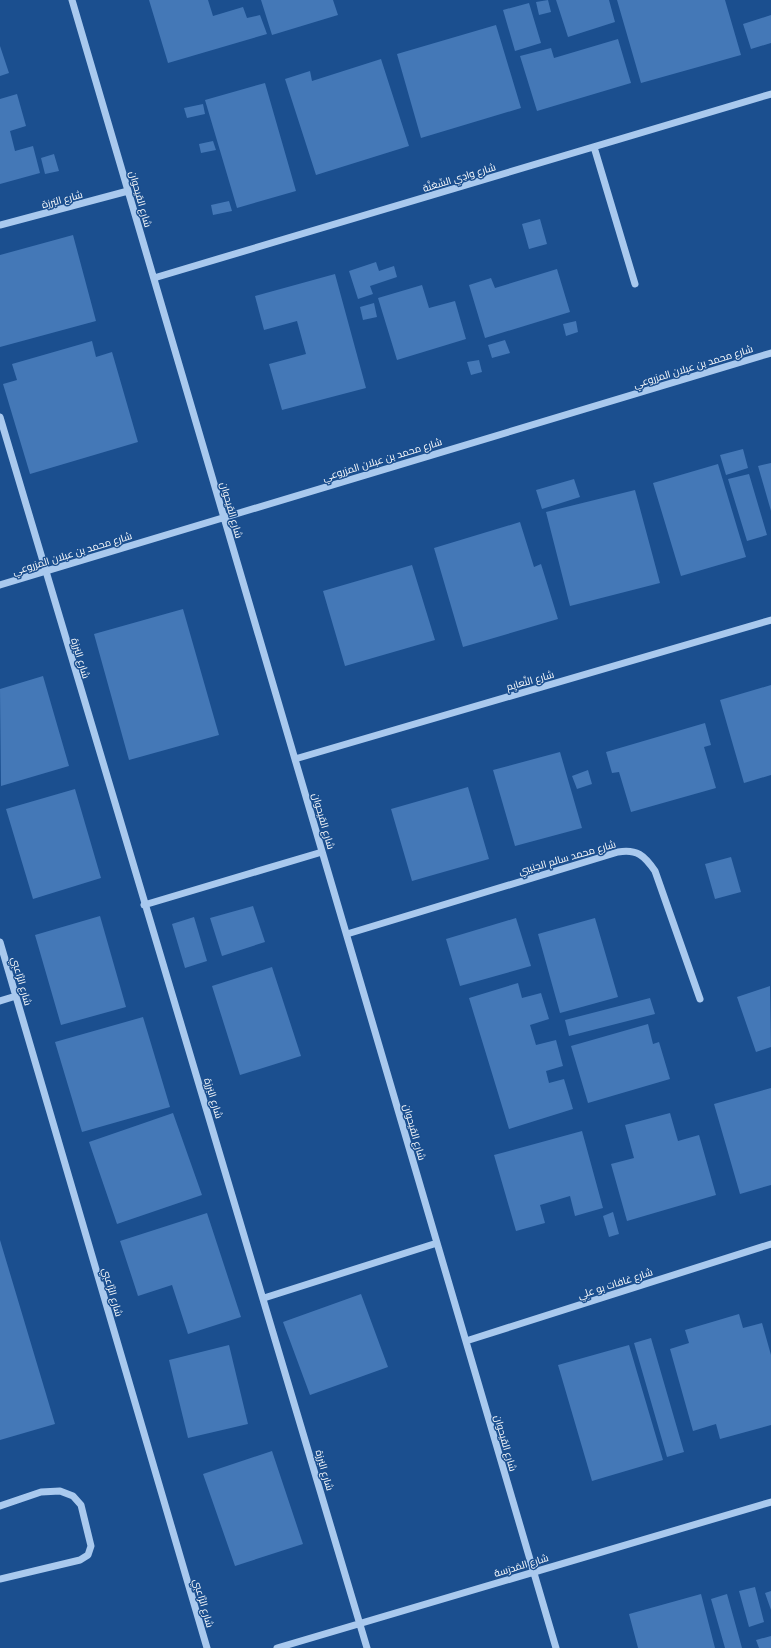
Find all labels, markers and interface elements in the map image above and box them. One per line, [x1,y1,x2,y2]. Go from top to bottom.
street label: شارع وادِي السِّعَنَّة [421,160,497,196]
street label: شارع القيحوان [126,170,154,229]
street label: شارع البَرزة [41,189,84,211]
street label: شارع محمد بن عبلان المزروعي [632,343,755,392]
street label: شارع محمد بن عبلان المزروعي [321,436,444,485]
street label: شارع القيحوان [217,481,245,540]
street label: شارع محمد بن عبلان المزروعي [11,530,134,579]
street label: شارع البَرزة [68,637,92,680]
street label: شارع النَّعايِم [505,667,556,694]
street label: شارع القيحوان [309,792,337,851]
street label: شارع محمد سالم الجنيبي [517,838,618,879]
street label: شارع الرَّاعبِي [7,956,34,1007]
street label: شارع البَرزة [201,1077,225,1120]
street label: شارع القيحوان [400,1103,428,1162]
street label: شارع غافات بو علِي [576,1266,654,1303]
street label: شارع الرَّاعبِي [98,1267,125,1318]
street label: شارع القيحوان [491,1414,519,1473]
street label: شارع البَرزة [313,1449,336,1492]
street label: شارع المَدرَسة [493,1552,550,1580]
street label: شارع الرَّاعبِي [189,1578,216,1629]

